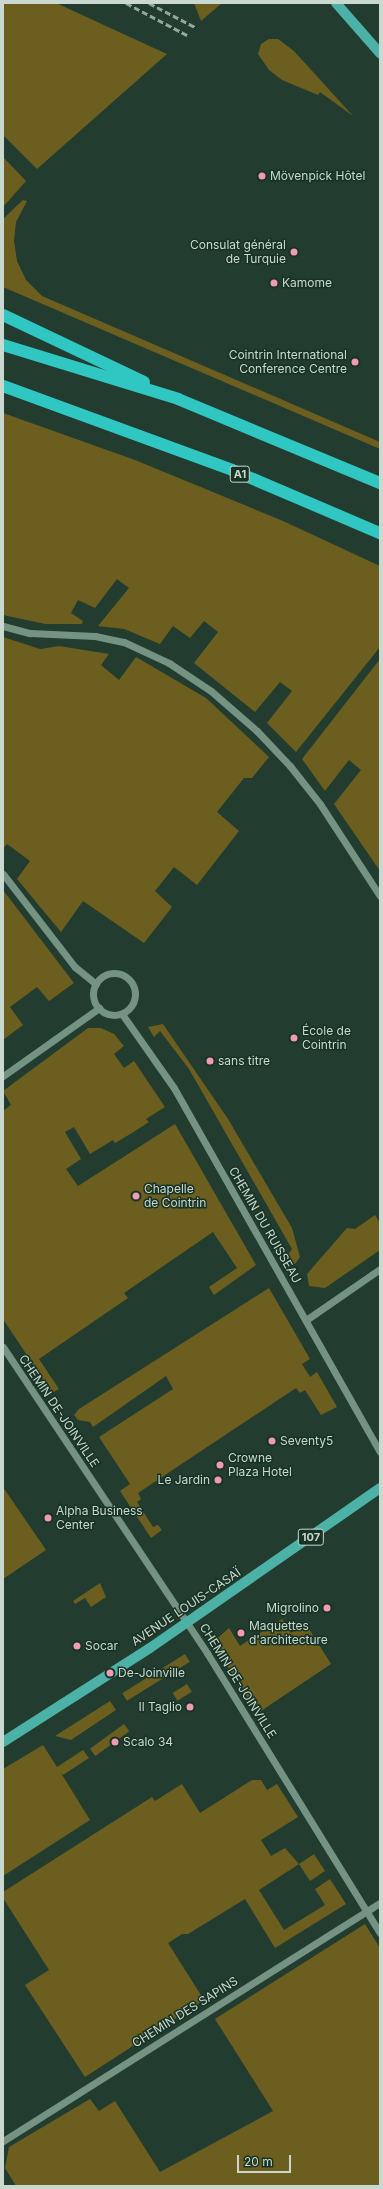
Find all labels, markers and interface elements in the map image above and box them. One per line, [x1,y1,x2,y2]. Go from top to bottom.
place label: Mövenpick Hôtel [270,169,365,183]
marker: Mövenpick Hôtel [257,171,267,181]
place label: Consulat général de Turquie [190,238,286,266]
marker: Consulat général de Turquie [289,247,299,257]
place label: Kamome [282,276,332,290]
marker: Kamome [269,278,279,288]
place label: Cointrin International Conference Centre [229,348,347,376]
marker: Cointrin International Conference Centre [350,357,360,367]
road number: A1 [229,465,251,483]
place label: École de Cointrin [302,1024,351,1052]
marker: École de Cointrin [289,1033,299,1043]
place label: sans titre [218,1054,270,1068]
marker: sans titre [205,1056,215,1066]
street label: CHEMIN DU RUISSEAU [226,1164,304,1286]
place label: Chapelle de Cointrin [144,1182,206,1210]
marker: Chapelle de Cointrin [131,1191,141,1201]
street label: CHEMIN DE-JOINVILLE [16,1352,102,1470]
place label: Seventy5 [280,1434,333,1448]
marker: Seventy5 [267,1436,277,1446]
place label: Crowne Plaza Hotel [228,1451,292,1479]
marker: Crowne Plaza Hotel [215,1460,225,1470]
place label: Le Jardin [158,1473,210,1487]
marker: Le Jardin [213,1475,223,1485]
place label: Alpha Business Center [56,1504,143,1532]
marker: Alpha Business Center [43,1513,53,1523]
road number: 107 [297,1528,325,1546]
street label: AVENUE LOUIS-CASAÏ [129,1565,243,1649]
place label: Migrolino [266,1601,319,1615]
marker: Migrolino [322,1603,332,1613]
place label: Maquettes d'architecture [249,1619,328,1647]
street label: CHEMIN DE-JOINVILLE [197,1621,279,1741]
marker: Maquettes d'architecture [236,1628,246,1638]
place label: Socar [85,1639,118,1653]
marker: Socar [72,1641,82,1651]
place label: De-Joinville [118,1666,185,1680]
marker: De-Joinville [105,1668,115,1678]
place label: Il Taglio [139,1700,182,1714]
marker: Il Taglio [185,1702,195,1712]
place label: Scalo 34 [123,1735,173,1749]
marker: Scalo 34 [110,1737,120,1747]
street label: CHEMIN DES SAPINS [129,1974,241,2050]
scale bar [239,2147,293,2173]
text: 20 m [244,2154,273,2169]

